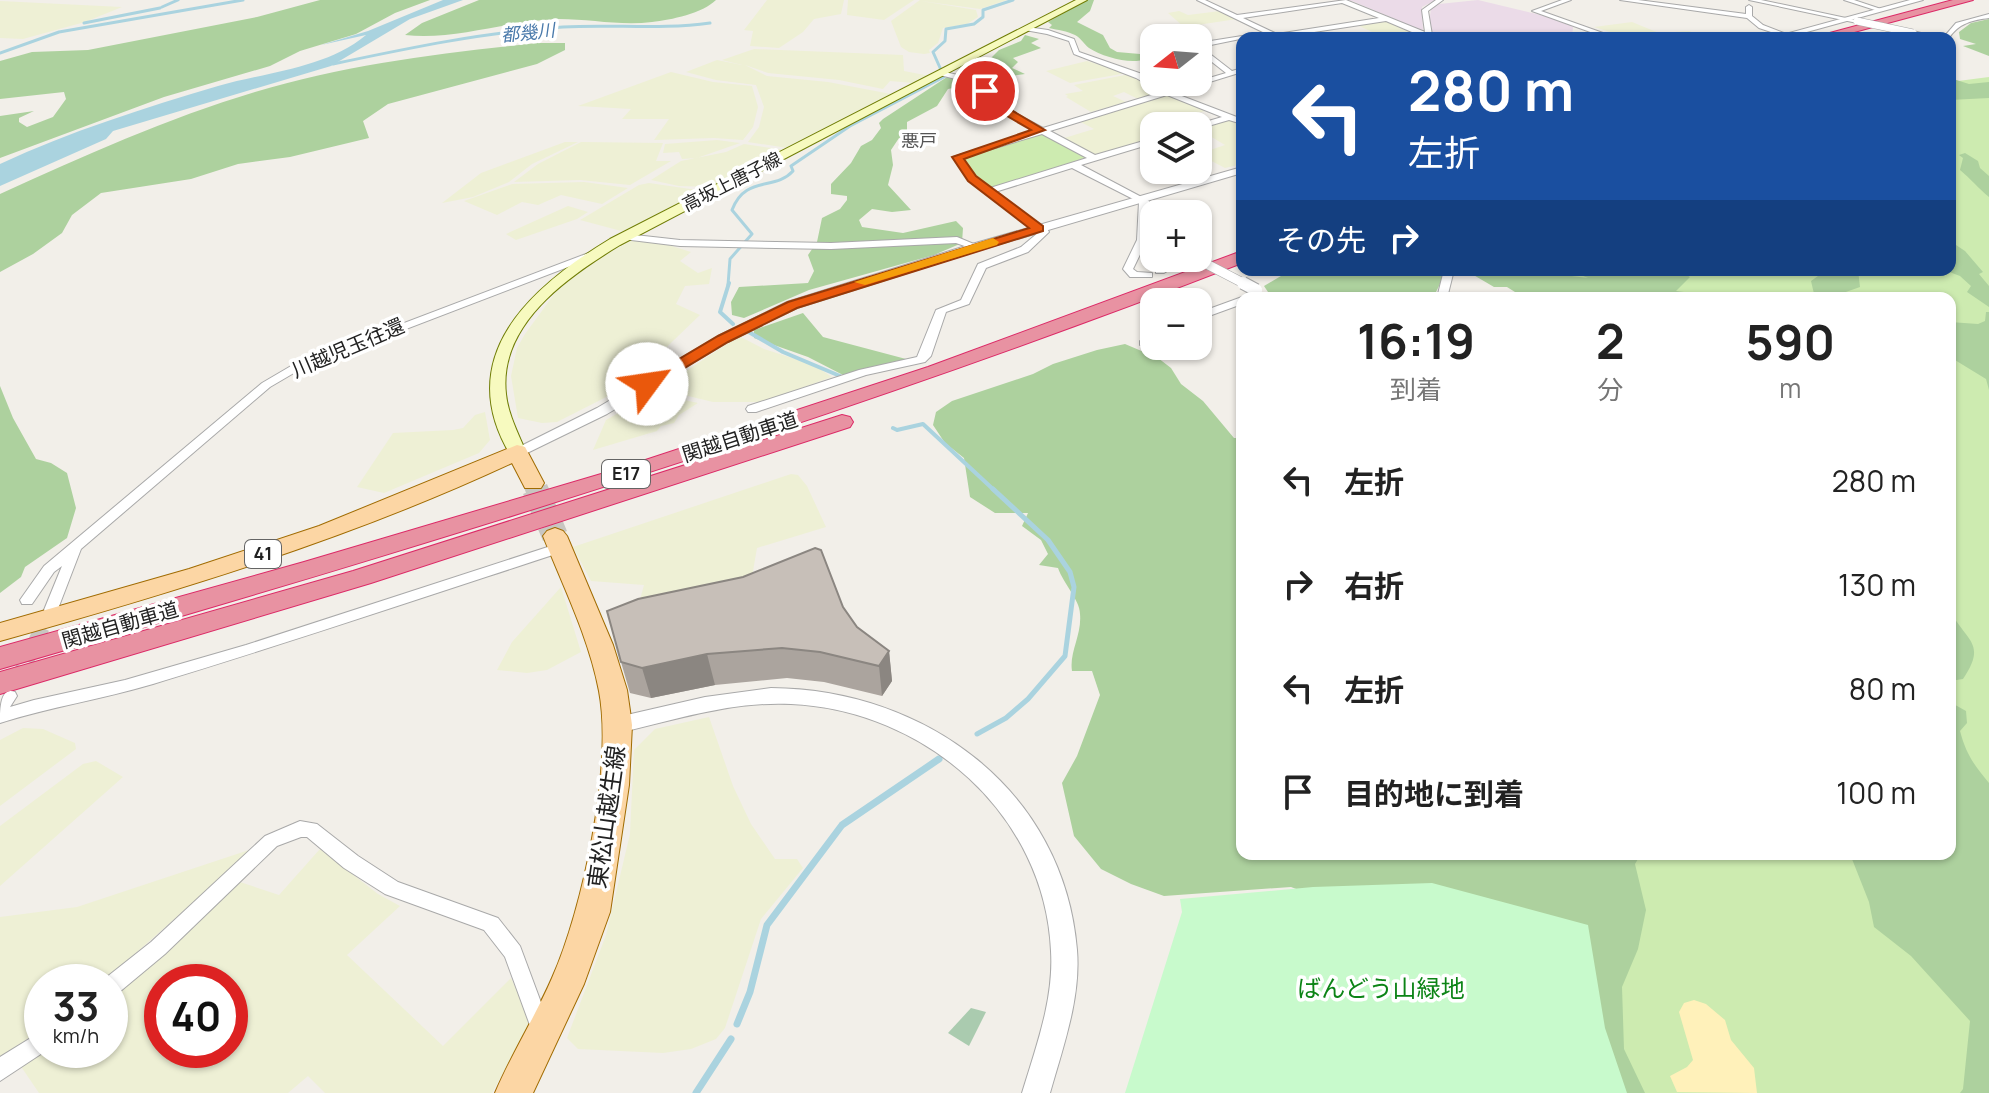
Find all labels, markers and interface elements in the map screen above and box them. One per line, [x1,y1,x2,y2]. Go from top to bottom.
water label: 都幾川 [500,17,558,47]
north arrow [1140,24,1212,96]
map controls [1140,24,1212,360]
text: 280 m [1408,51,1574,128]
pin [951,57,1019,125]
icon: left [1276,64,1380,168]
icon: arrive [963,69,1007,113]
button: layers [1140,112,1212,184]
district label: 悪戸 [901,128,937,152]
text: 左折 [1408,128,1480,177]
street label: 高坂上唐子線 [678,146,785,216]
button: + [1140,200,1212,272]
icon: right [1382,216,1426,260]
text: その先 [1276,219,1366,260]
button: − [1140,288,1212,360]
text: 16:19 [1357,308,1475,373]
text: 2 [1596,308,1625,373]
text: 590 [1746,309,1835,374]
street label: 川越児玉往還 [287,312,408,383]
position arrow [605,342,689,426]
text: m [1779,370,1801,406]
text: 到着 [1390,371,1442,407]
text: 分 [1597,371,1623,407]
street label: 関越自動車道 [679,405,801,468]
icon: left [1276,458,1320,502]
road number: E17 [602,460,650,488]
text: 280 m [1832,460,1916,501]
text: 左折 [1344,461,1404,502]
road number: 41 [245,540,281,568]
icon: right [1276,562,1320,606]
text: 130 m [1838,564,1916,605]
text: 右折 [1344,565,1404,606]
street label: 関越自動車道 [58,595,181,654]
icon: left [1276,666,1320,710]
text: 80 m [1849,668,1916,709]
text: 左折 [1344,669,1404,710]
street label: 東松山越生線 [579,743,632,890]
icon: arrive [1276,770,1320,814]
text: 100 m [1836,772,1916,813]
text: 目的地に到着 [1344,773,1524,814]
speed limit sign: 40 [144,964,248,1068]
park label: ばんどう山緑地 [1297,971,1465,1004]
text: 33 [53,978,99,1033]
text: km/h [53,1022,99,1049]

